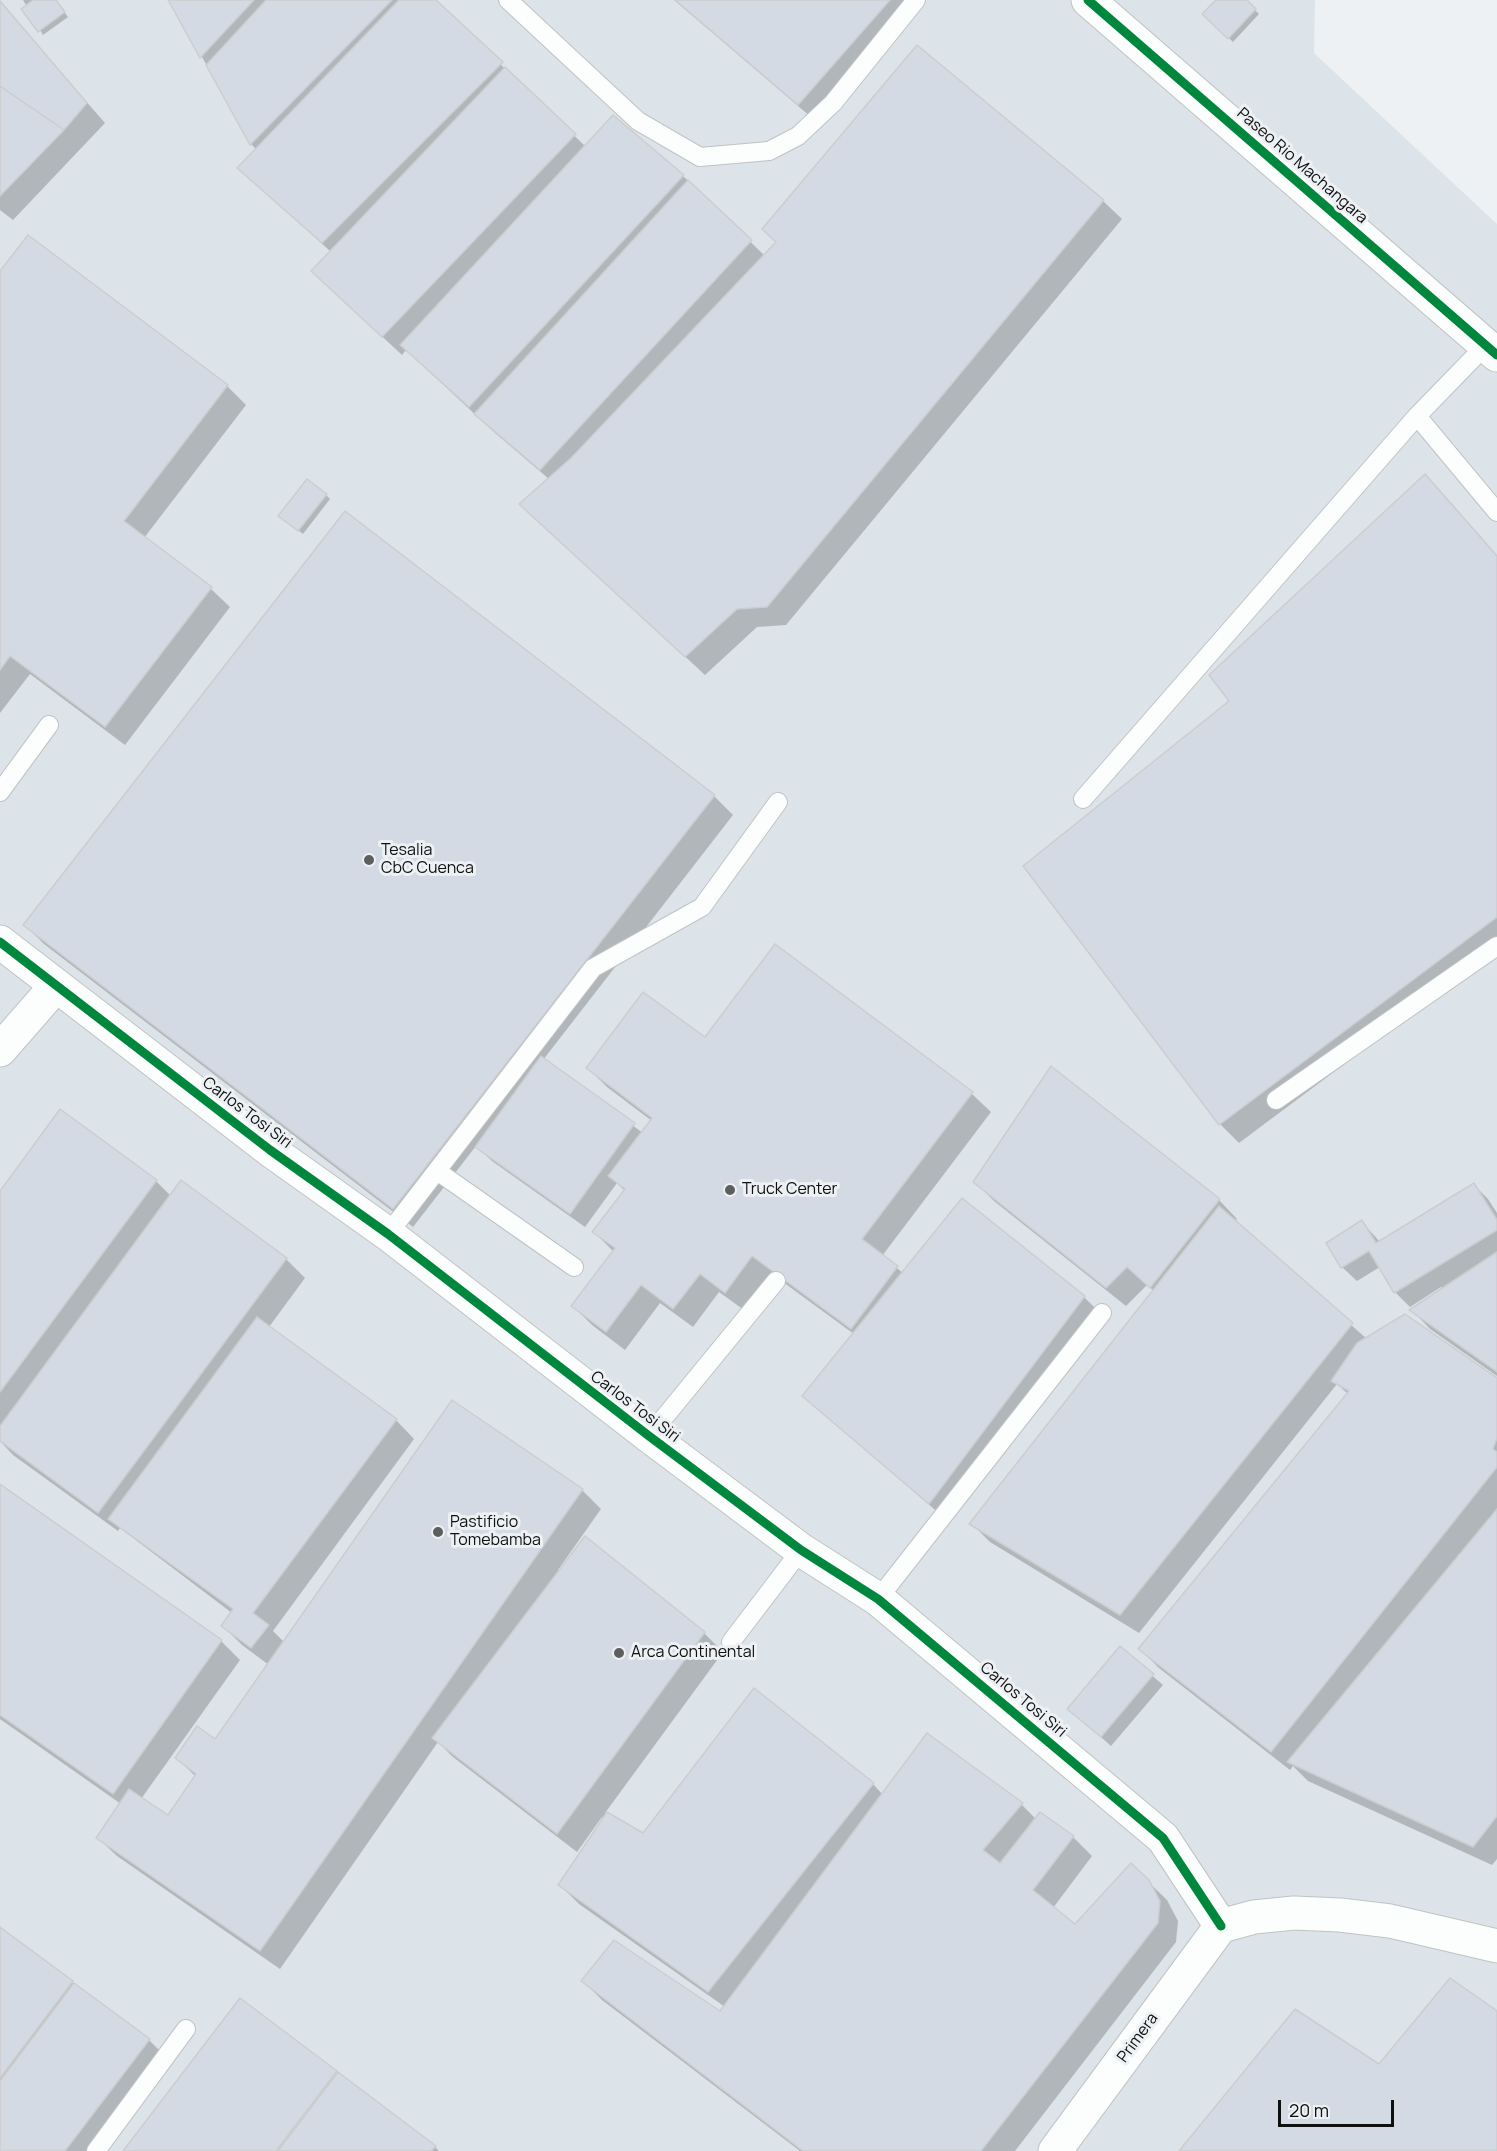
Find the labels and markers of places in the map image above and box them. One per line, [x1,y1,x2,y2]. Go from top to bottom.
place label: Tesalia CbC Cuenca [381,841,474,879]
marker: Tesalia CbC Cuenca [362,853,376,867]
place label: Truck Center [742,1180,837,1200]
marker: Truck Center [723,1183,737,1197]
place label: Pastificio Tomebamba [450,1513,541,1551]
marker: Pastificio Tomebamba [431,1525,445,1539]
place label: Arca Continental [631,1643,755,1663]
marker: Arca Continental [612,1646,626,1660]

